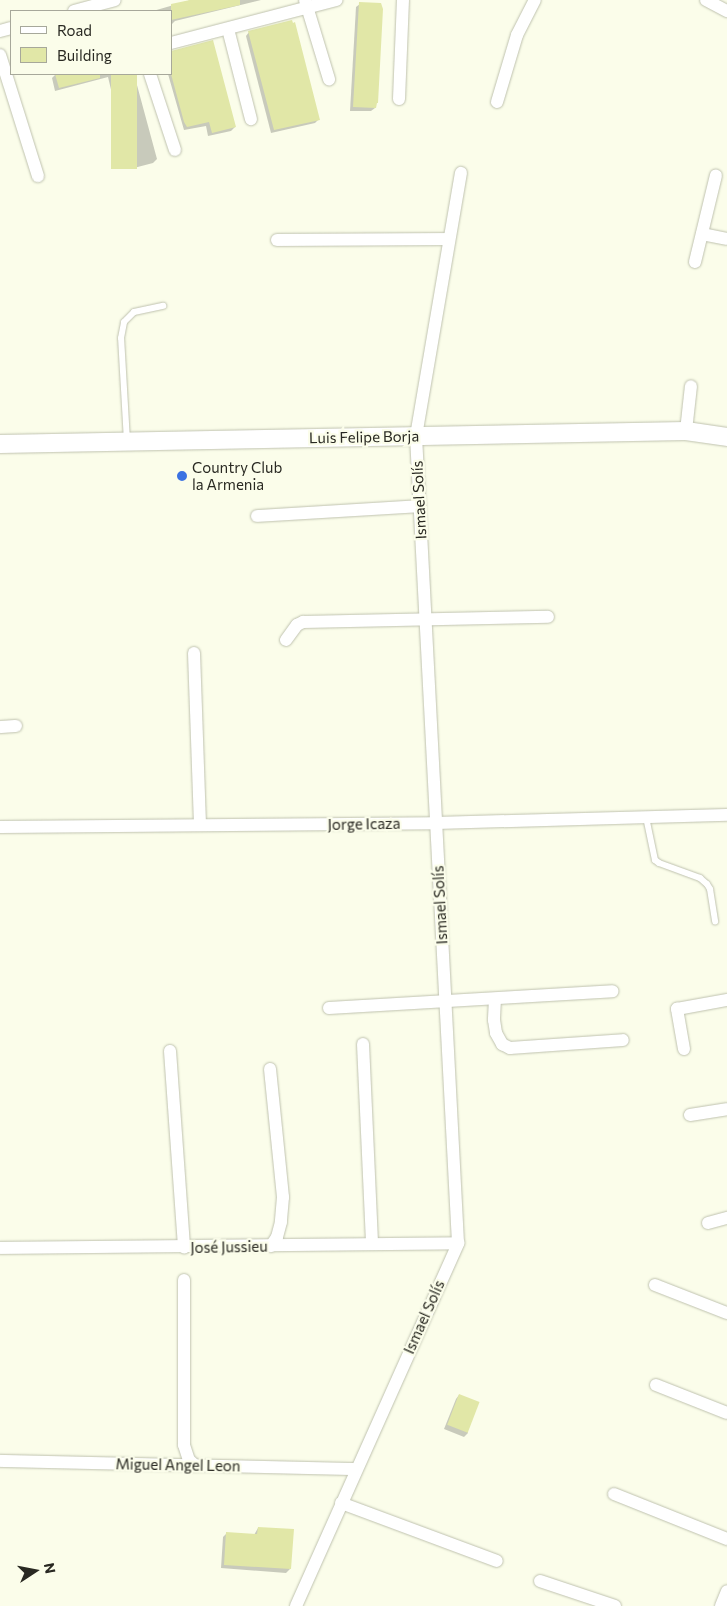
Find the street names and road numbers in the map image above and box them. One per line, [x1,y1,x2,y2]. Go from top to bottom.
street label: Luis Felipe Borja [309,427,419,447]
street label: Ismael Solís [408,460,430,540]
street label: Jorge Icaza [327,814,401,834]
street label: Ismael Solís [429,865,451,945]
street label: José Jussieu [190,1237,268,1257]
street label: Ismael Solís [400,1277,448,1357]
street label: Miguel Angel Leon [115,1455,241,1475]

